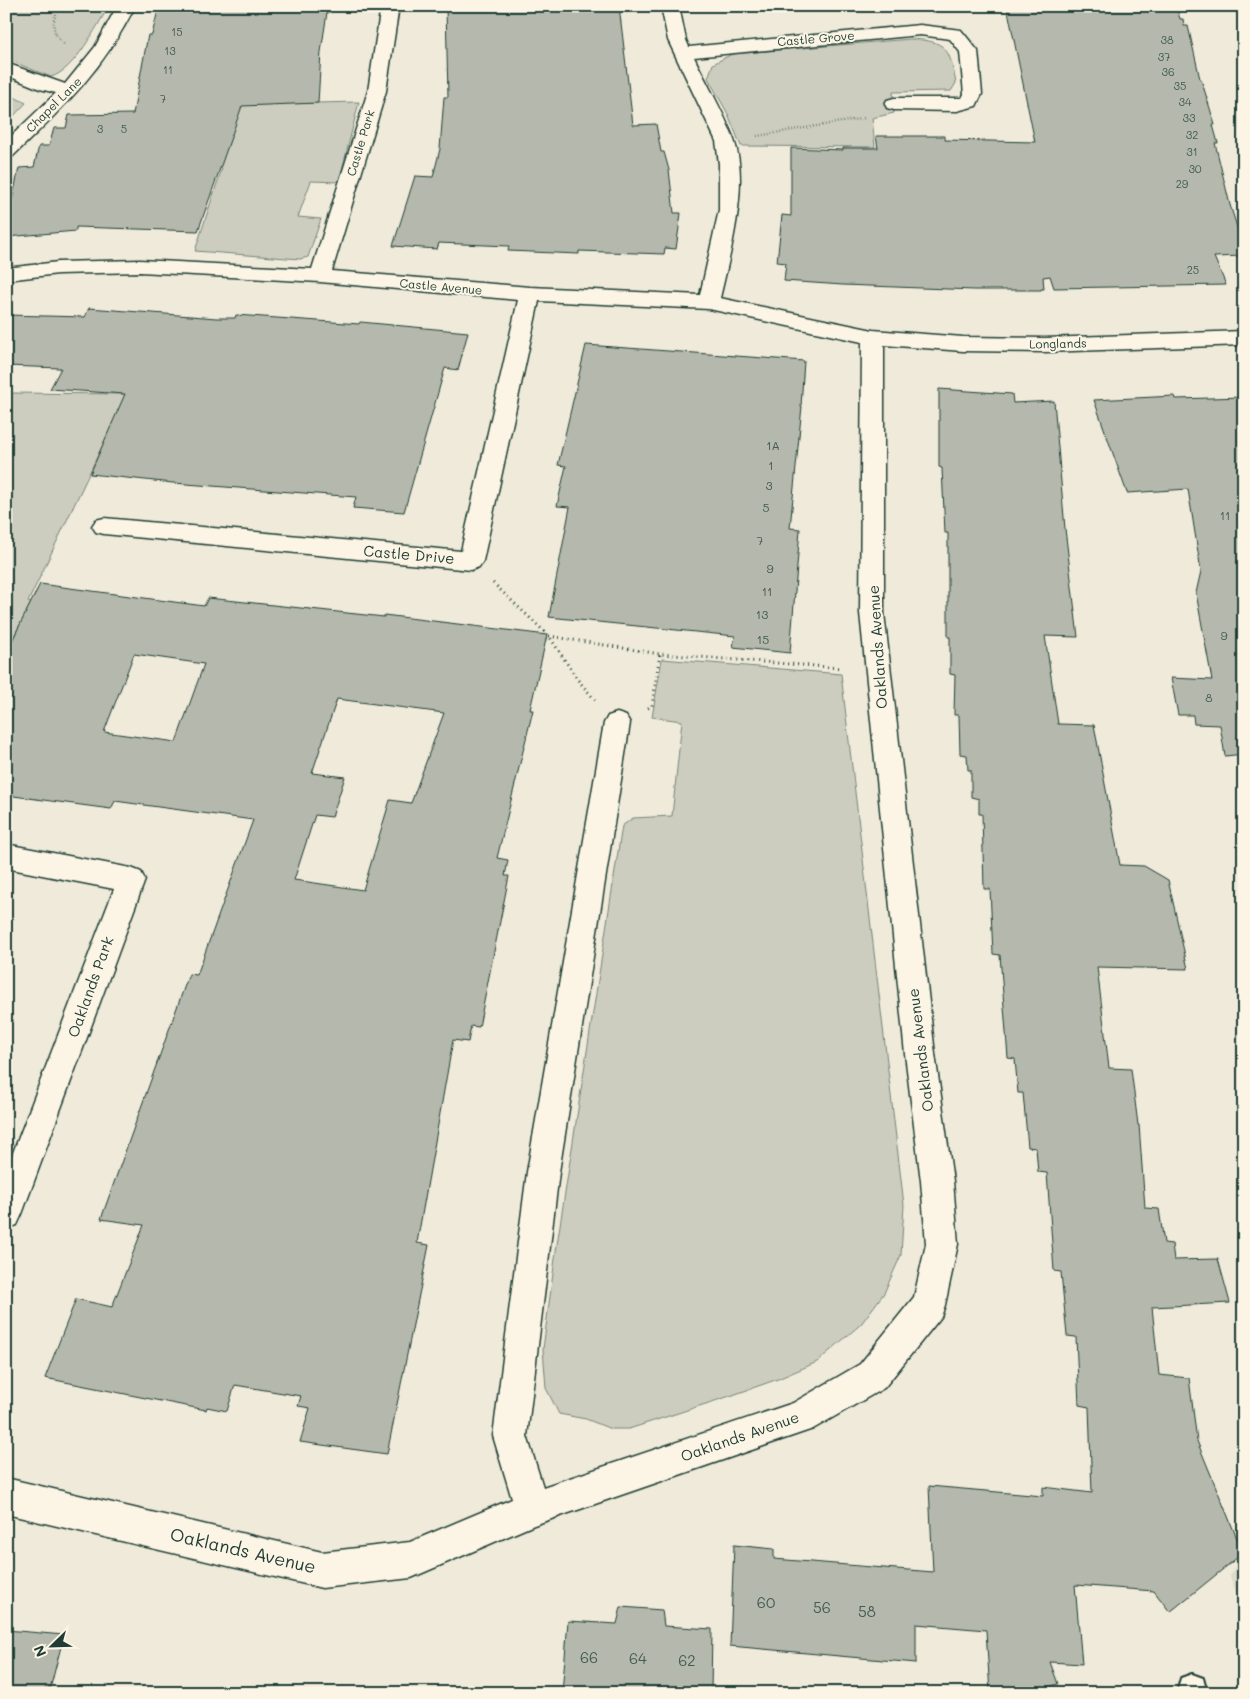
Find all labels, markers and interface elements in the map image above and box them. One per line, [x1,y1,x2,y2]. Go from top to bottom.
house number: 15 [171,24,183,39]
street label: Castle Grove [777,27,855,49]
house number: 38 [1160,32,1174,47]
house number: 13 [164,43,176,58]
house number: 37 [1158,49,1170,64]
house number: 11 [163,62,173,77]
house number: 36 [1161,64,1175,79]
street label: Chapel Lane [22,73,85,136]
house number: 35 [1174,78,1186,93]
house number: 7 [160,91,166,106]
house number: 34 [1179,94,1192,109]
street label: Castle Park [342,108,378,178]
house number: 33 [1183,110,1196,125]
house number: 3 [97,121,104,136]
house number: 5 [121,121,127,136]
house number: 32 [1186,127,1198,142]
house number: 31 [1186,144,1198,159]
house number: 30 [1188,161,1202,176]
house number: 29 [1176,176,1189,191]
house number: 25 [1187,262,1199,277]
street label: Castle Avenue [399,274,483,298]
street label: Longlands [1029,334,1087,352]
house number: 1A [766,437,780,453]
house number: 1 [768,457,774,473]
house number: 3 [765,477,773,493]
house number: 5 [763,499,770,515]
house number: 11 [1220,507,1230,523]
house number: 7 [757,532,764,548]
street label: Castle Drive [363,540,456,568]
house number: 9 [766,560,774,576]
house number: 11 [762,583,772,599]
street label: Oaklands Avenue [863,584,891,710]
house number: 13 [756,606,768,622]
house number: 9 [1220,627,1228,643]
house number: 15 [757,631,769,647]
house number: 8 [1205,689,1213,705]
street label: Oaklands Park [62,933,118,1040]
street label: Oaklands Avenue [903,987,937,1113]
street label: Oaklands Avenue [678,1406,802,1466]
street label: Oaklands Avenue [168,1522,318,1578]
house number: 60 [757,1592,775,1612]
house number: 56 [813,1597,831,1617]
house number: 58 [858,1601,876,1621]
north arrow [28,1622,78,1672]
text: N [29,1643,50,1660]
house number: 66 [580,1647,598,1667]
house number: 64 [629,1648,647,1668]
house number: 62 [678,1650,696,1670]

